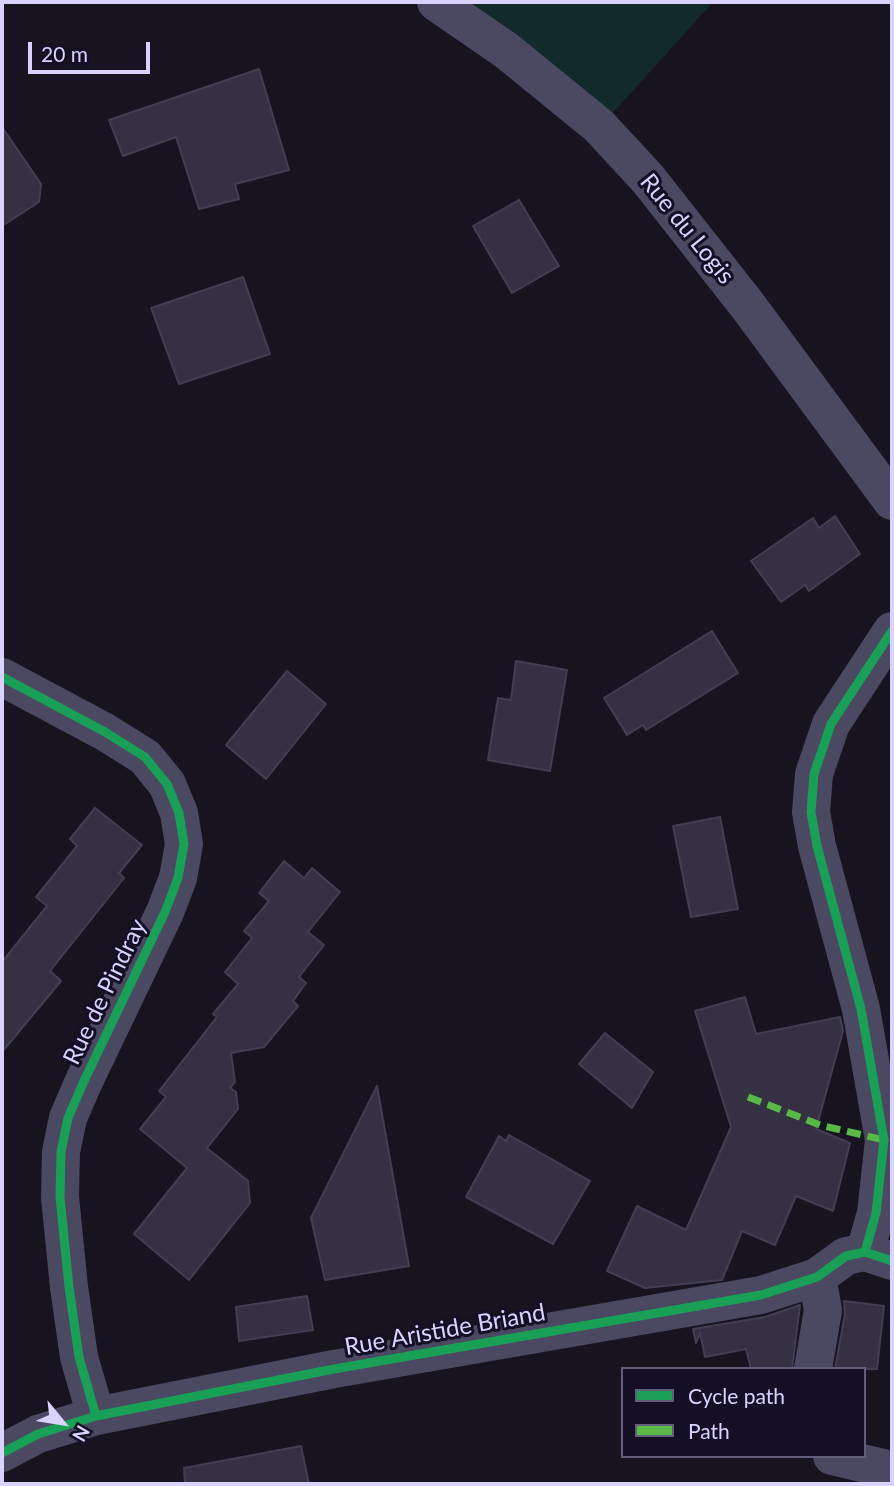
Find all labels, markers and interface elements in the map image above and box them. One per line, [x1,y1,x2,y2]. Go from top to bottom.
scale bar [32,28,154,72]
text: 20 m [41,41,88,66]
street label: Rue du Logis [634,168,740,290]
street label: Rue de Pindray [57,914,153,1070]
street label: Rue Aristide Briand [342,1298,548,1362]
legend [621,1367,866,1458]
text: Cycle path [688,1383,785,1408]
north arrow [28,1388,98,1458]
text: Path [688,1418,730,1443]
text: N [68,1422,95,1446]

